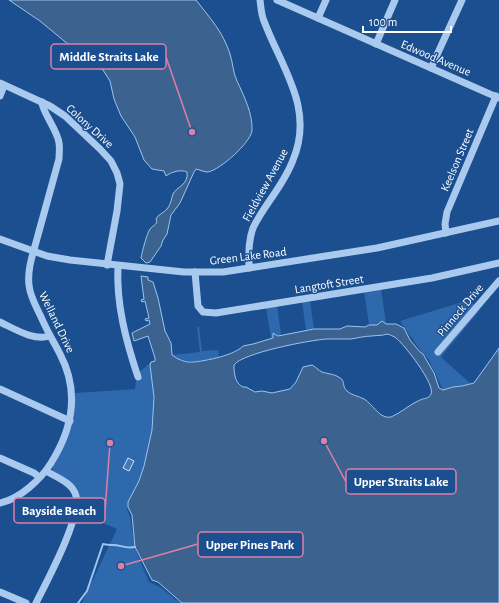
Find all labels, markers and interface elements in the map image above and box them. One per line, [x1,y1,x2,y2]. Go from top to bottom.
scale bar [363,8,451,34]
text: 100 m [369,16,397,28]
street label: Edwood Avenue [399,38,473,78]
callout: Middle Straits Lake [51,44,166,69]
text: Middle Straits Lake [59,51,159,64]
street label: Colony Drive [64,102,116,151]
street label: Keelson Street [438,127,476,193]
street label: Fieldview Avenue [240,147,290,223]
street label: Green Lake Road [209,245,287,267]
street label: Langtoft Street [294,273,364,295]
street label: Pinnock Drive [435,281,485,339]
street label: Welland Drive [37,290,77,354]
callout: Upper Straits Lake [346,469,456,494]
text: Upper Straits Lake [354,476,448,489]
callout: Bayside Beach [14,498,105,523]
text: Bayside Beach [22,505,96,518]
callout: Upper Pines Park [198,532,303,557]
text: Upper Pines Park [206,539,295,552]

